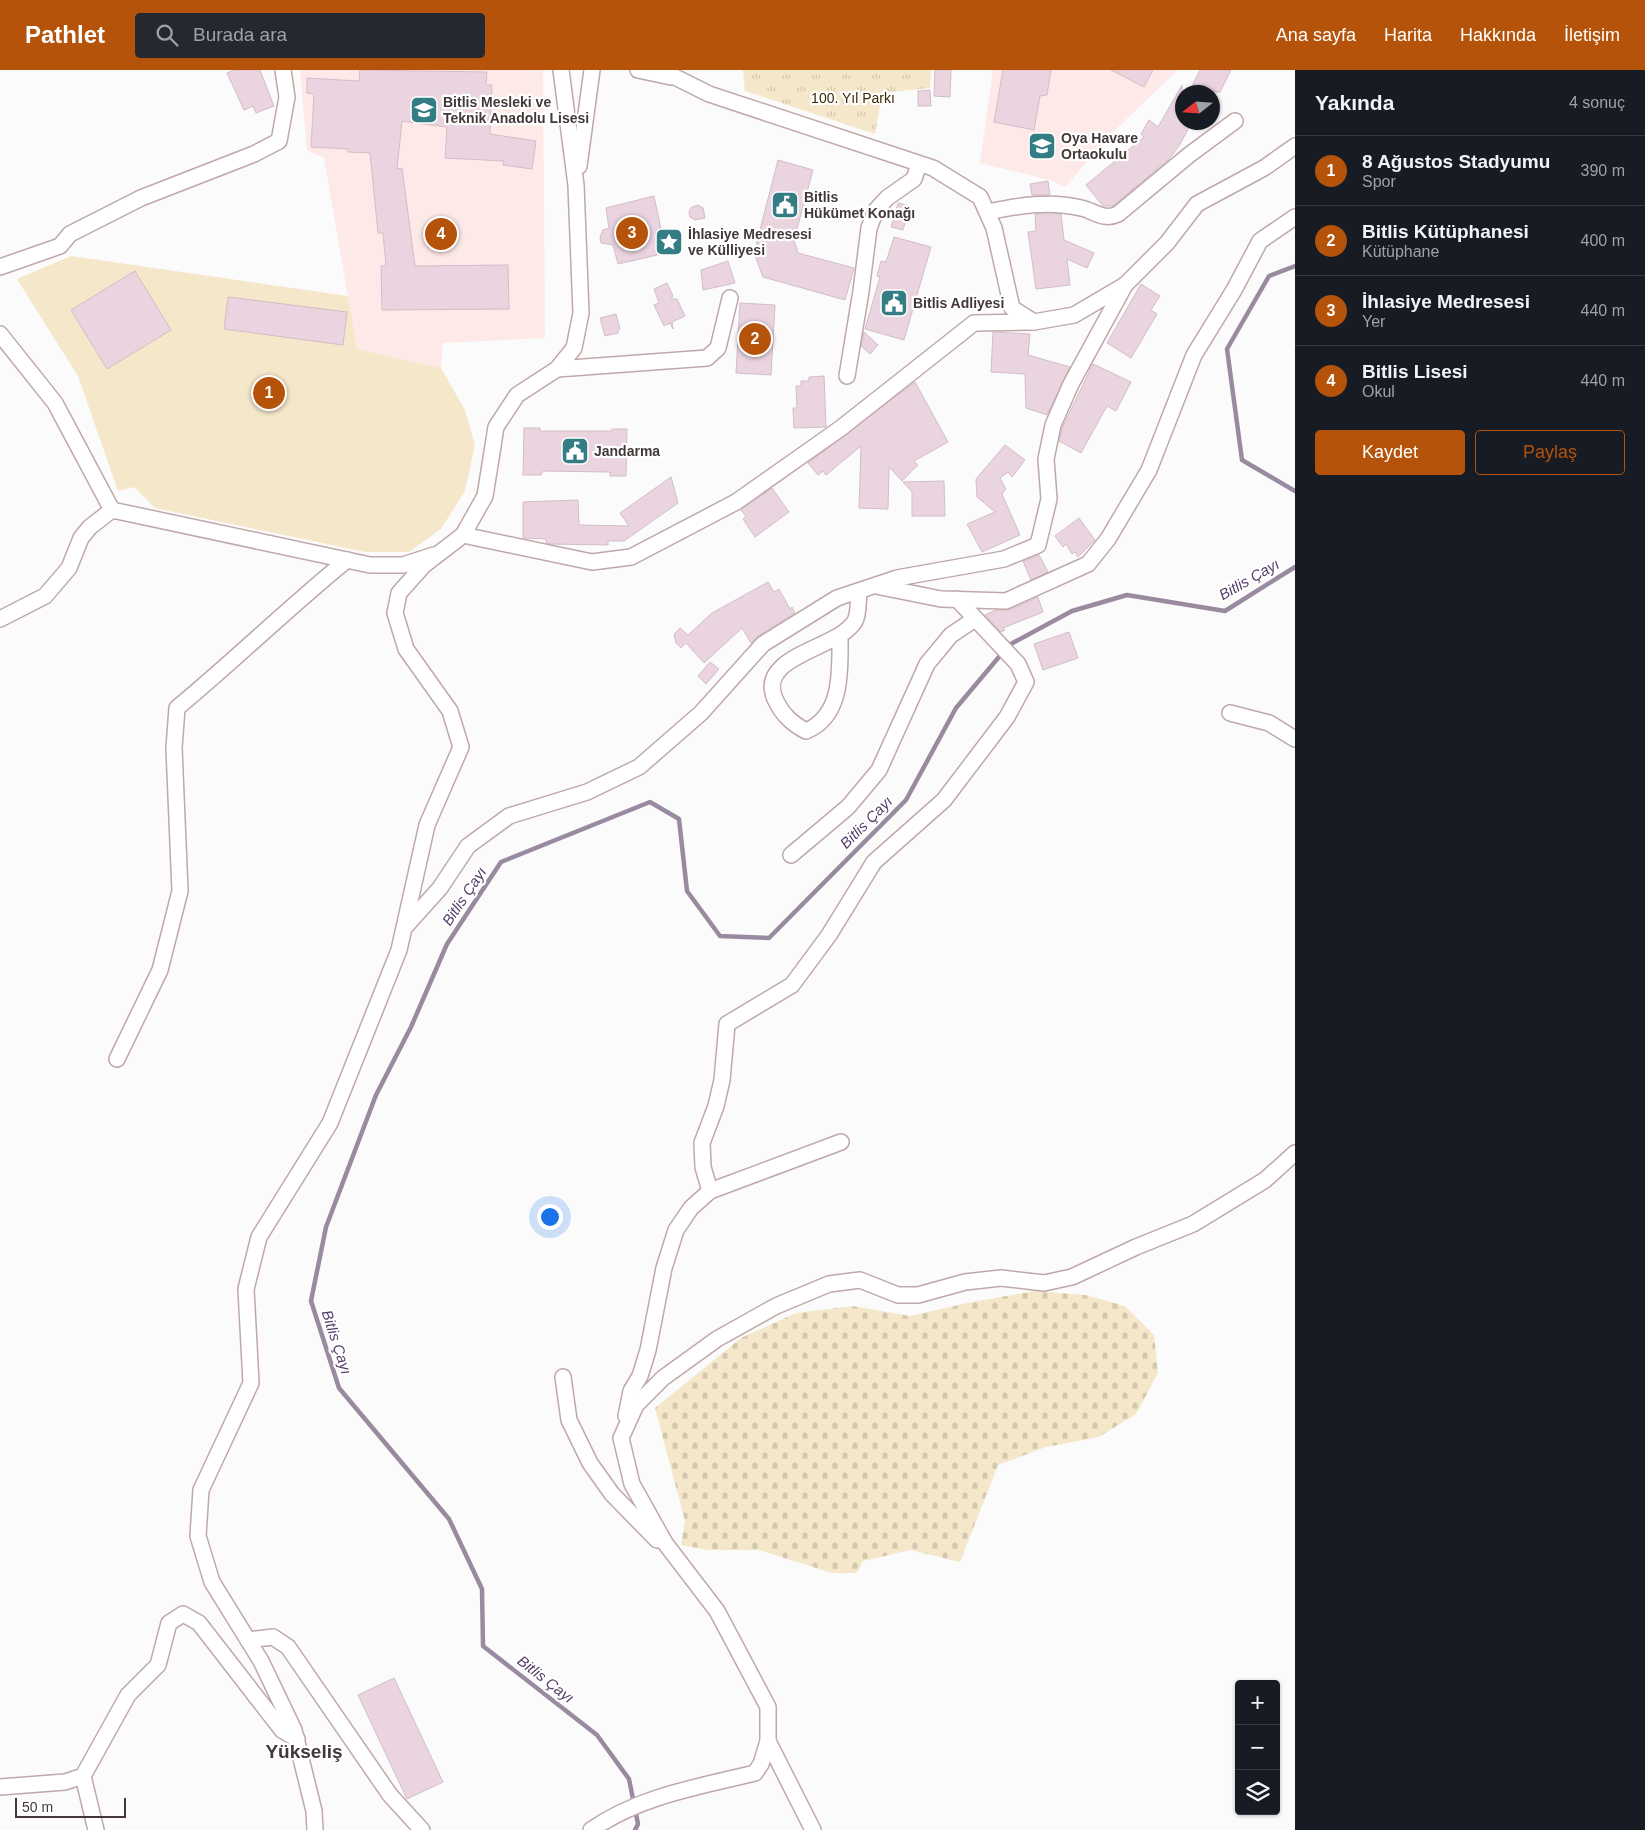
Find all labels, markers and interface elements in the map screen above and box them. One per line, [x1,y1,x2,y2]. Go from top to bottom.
search box [135,13,485,58]
text: Pathlet [25,21,105,48]
icon: search [153,21,181,49]
text: Burada ara [193,24,287,45]
text: Ana sayfa [1276,25,1356,45]
text: Harita [1384,25,1432,45]
text: Hakkında [1460,25,1536,45]
text: İletişim [1564,25,1620,45]
north arrow [1175,85,1220,130]
park label: 100. Yıl Parkı [811,90,895,106]
text: Yakında [1315,91,1394,114]
place label: Bitlis Mesleki ve Teknik Anadolu Lisesi [443,94,589,126]
text: 4 sonuç [1569,94,1625,111]
school or university icon: Bitlis Mesleki ve Teknik Anadolu Lisesi [409,95,439,125]
place label: Oya Havare Ortaokulu [1061,130,1138,162]
school or university icon: Oya Havare Ortaokulu [1027,131,1057,161]
text: 8 Ağustos Stadyumu [1362,151,1550,172]
text: 1 [1327,162,1335,179]
text: 390 m [1581,162,1625,179]
text: Spor [1362,173,1396,190]
place label: Bitlis Hükümet Konağı [804,189,915,221]
public building icon: Bitlis Hükümet Konağı [770,190,800,220]
pin: 3 [616,214,648,252]
pin: 4 [425,215,457,253]
text: Bitlis Kütüphanesi [1362,221,1529,242]
place label: İhlasiye Medresesi ve Külliyesi [688,226,812,258]
place icon: İhlasiye Medresesi ve Külliyesi [654,227,684,257]
text: 2 [1327,232,1335,249]
text: 400 m [1581,232,1625,249]
text: Kütüphane [1362,243,1439,260]
public building icon: Bitlis Adliyesi [879,288,909,318]
text: İhlasiye Medresesi [1362,291,1530,312]
place label: Bitlis Adliyesi [913,295,1004,311]
text: 3 [1327,302,1335,319]
text: 440 m [1581,302,1625,319]
text: Yer [1362,313,1385,330]
pin: 2 [739,320,771,358]
text: Bitlis Lisesi [1362,361,1468,382]
text: 4 [1327,372,1335,389]
text: 440 m [1581,372,1625,389]
pin: 1 [253,374,285,412]
text: Okul [1362,383,1395,400]
button: Kaydet [1315,430,1465,475]
button: Paylaş [1475,430,1625,475]
public building icon: Jandarma [560,436,590,466]
place label: Jandarma [594,443,660,459]
water label: Bitlis Çayı [1216,555,1282,603]
water label: Bitlis Çayı [836,792,896,852]
water label: Bitlis Çayı [438,864,490,928]
your location [537,1204,563,1230]
water label: Bitlis Çayı [319,1308,355,1376]
water label: Bitlis Çayı [514,1652,578,1706]
map controls [1235,1680,1280,1815]
button: + [1235,1680,1280,1725]
button: − [1235,1725,1280,1770]
district label: Yükseliş [265,1741,343,1762]
button: layers [1235,1770,1280,1815]
scale bar [15,1795,126,1818]
text: 50 m [22,1799,53,1815]

